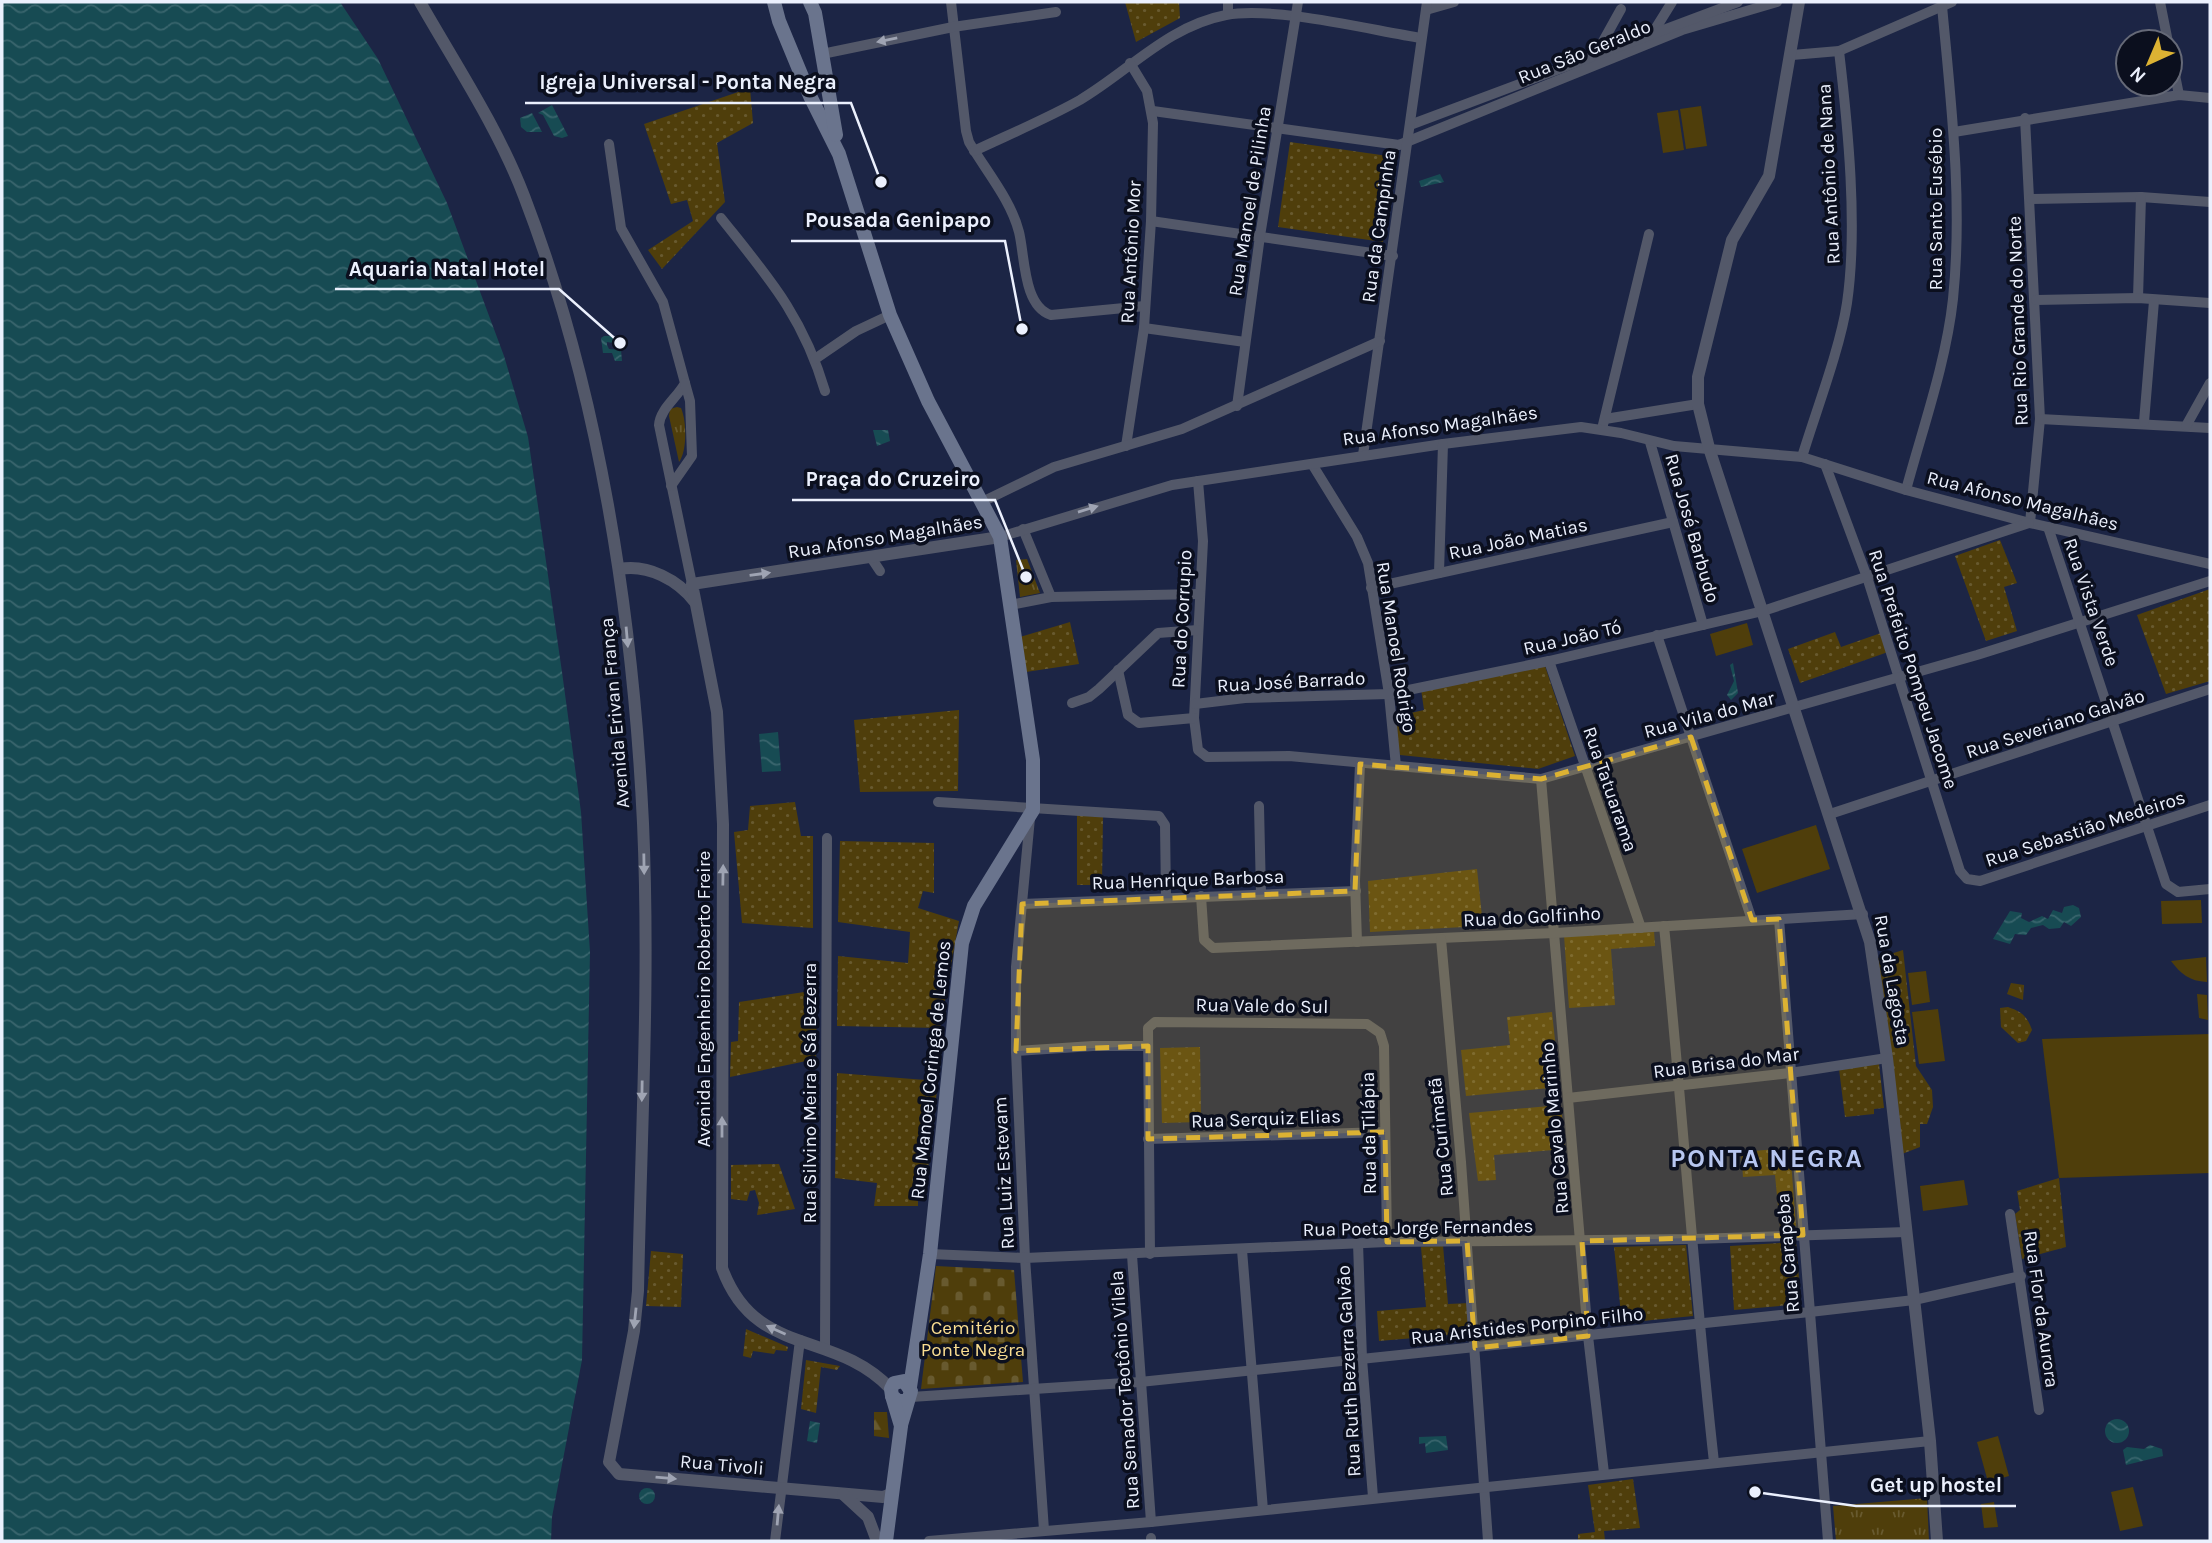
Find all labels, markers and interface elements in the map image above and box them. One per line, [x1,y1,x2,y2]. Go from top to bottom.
street label: Rua São Geraldo [1515,15,1654,89]
north arrow [2114,28,2184,98]
one-way arrow [876,35,898,46]
callout: Igreja Universal - Ponta Negra [525,61,851,103]
text: N [2125,62,2150,87]
text: Igreja Universal - Ponta Negra [539,70,837,94]
street label: Rua Antônio de Nana [1813,83,1845,265]
street label: Rua Manoel de Pilinha [1224,105,1276,298]
street label: Rua Santo Eusébio [1925,128,1947,290]
street label: Rua da Campinha [1357,148,1401,304]
street label: Rua Antônio Mor [1116,180,1146,324]
callout: Pousada Genipapo [791,199,1005,241]
text: Pousada Genipapo [805,208,991,232]
street label: Rua Rio Grande do Norte [2003,216,2033,426]
callout: Aquaria Natal Hotel [335,247,559,289]
text: Aquaria Natal Hotel [349,257,545,282]
street label: Rua Afonso Magalhães [1341,401,1539,451]
street label: Rua José Barbudo [1660,451,1724,605]
callout: Praça do Cruzeiro [792,458,995,500]
street label: Rua Afonso Magalhães [1925,466,2121,535]
text: Praça do Cruzeiro [806,467,980,491]
one-way arrow [1078,503,1099,513]
street label: Rua Afonso Magalhães [786,511,984,563]
street label: Rua João Matias [1447,514,1590,564]
street label: Rua Vista Verde [2059,535,2123,669]
street label: Rua Prefeito Pompeu Jacome [1864,547,1962,792]
street label: Rua do Corrupio [1167,549,1197,689]
street label: Rua Manoel Rodrigo [1372,560,1420,734]
one-way arrow [749,569,771,580]
street label: Rua João Tó [1521,616,1623,660]
street label: Avenida Erivan França [596,617,634,809]
one-way arrow [622,626,633,648]
street label: Rua José Barrado [1216,667,1366,697]
street label: Rua Severiano Galvão [1963,685,2147,763]
street label: Rua Vila do Mar [1642,687,1777,743]
street label: Rua Tatuarama [1578,724,1642,855]
street label: Rua Sebastião Medeiros [1983,786,2188,872]
street label: Avenida Engenheiro Roberto Freire [693,851,715,1147]
one-way arrow [638,853,649,875]
one-way arrow [717,863,728,885]
street label: Rua Henrique Barbosa [1091,866,1285,894]
street label: Rua do Golfinho [1463,902,1601,932]
street label: Rua da Lagosta [1870,913,1914,1047]
street label: Rua Manoel Coringa de Lemos [906,940,956,1201]
street label: Rua Silvino Meira e Sá Bezerra [799,963,821,1223]
street label: Rua Vale do Sul [1195,994,1329,1018]
street label: Rua Cavalo Marinho [1537,1041,1573,1215]
street label: Rua Brisa do Mar [1652,1043,1801,1083]
street label: Rua da Tilápia [1357,1072,1381,1194]
street label: Rua Curimatã [1424,1076,1458,1198]
one-way arrow [636,1080,648,1102]
street label: Rua Luiz Estevam [989,1096,1019,1250]
street label: Rua Serquiz Elias [1191,1105,1341,1133]
one-way arrow [716,1115,728,1137]
district label: PONTA NEGRA [1670,1143,1864,1174]
street label: Rua Carapeba [1772,1192,1804,1314]
street label: Rua Poeta Jorge Fernandes [1302,1215,1534,1241]
street label: Rua Flor da Aurora [2019,1229,2063,1389]
street label: Rua Ruth Bezerra Galvão [1332,1265,1366,1477]
street label: Rua Senador Teotônio Vilela [1106,1270,1144,1510]
street label: Rua Aristides Porpino Filho [1410,1303,1644,1349]
one-way arrow [629,1308,640,1330]
park label: Cemitério Ponte Negra [921,1317,1025,1361]
one-way arrow [765,1324,786,1335]
street label: Rua Tivoli [679,1450,765,1480]
callout: Get up hostel [1856,1464,2016,1506]
one-way arrow [655,1473,677,1484]
text: Get up hostel [1870,1473,2002,1497]
one-way arrow [772,1504,783,1526]

